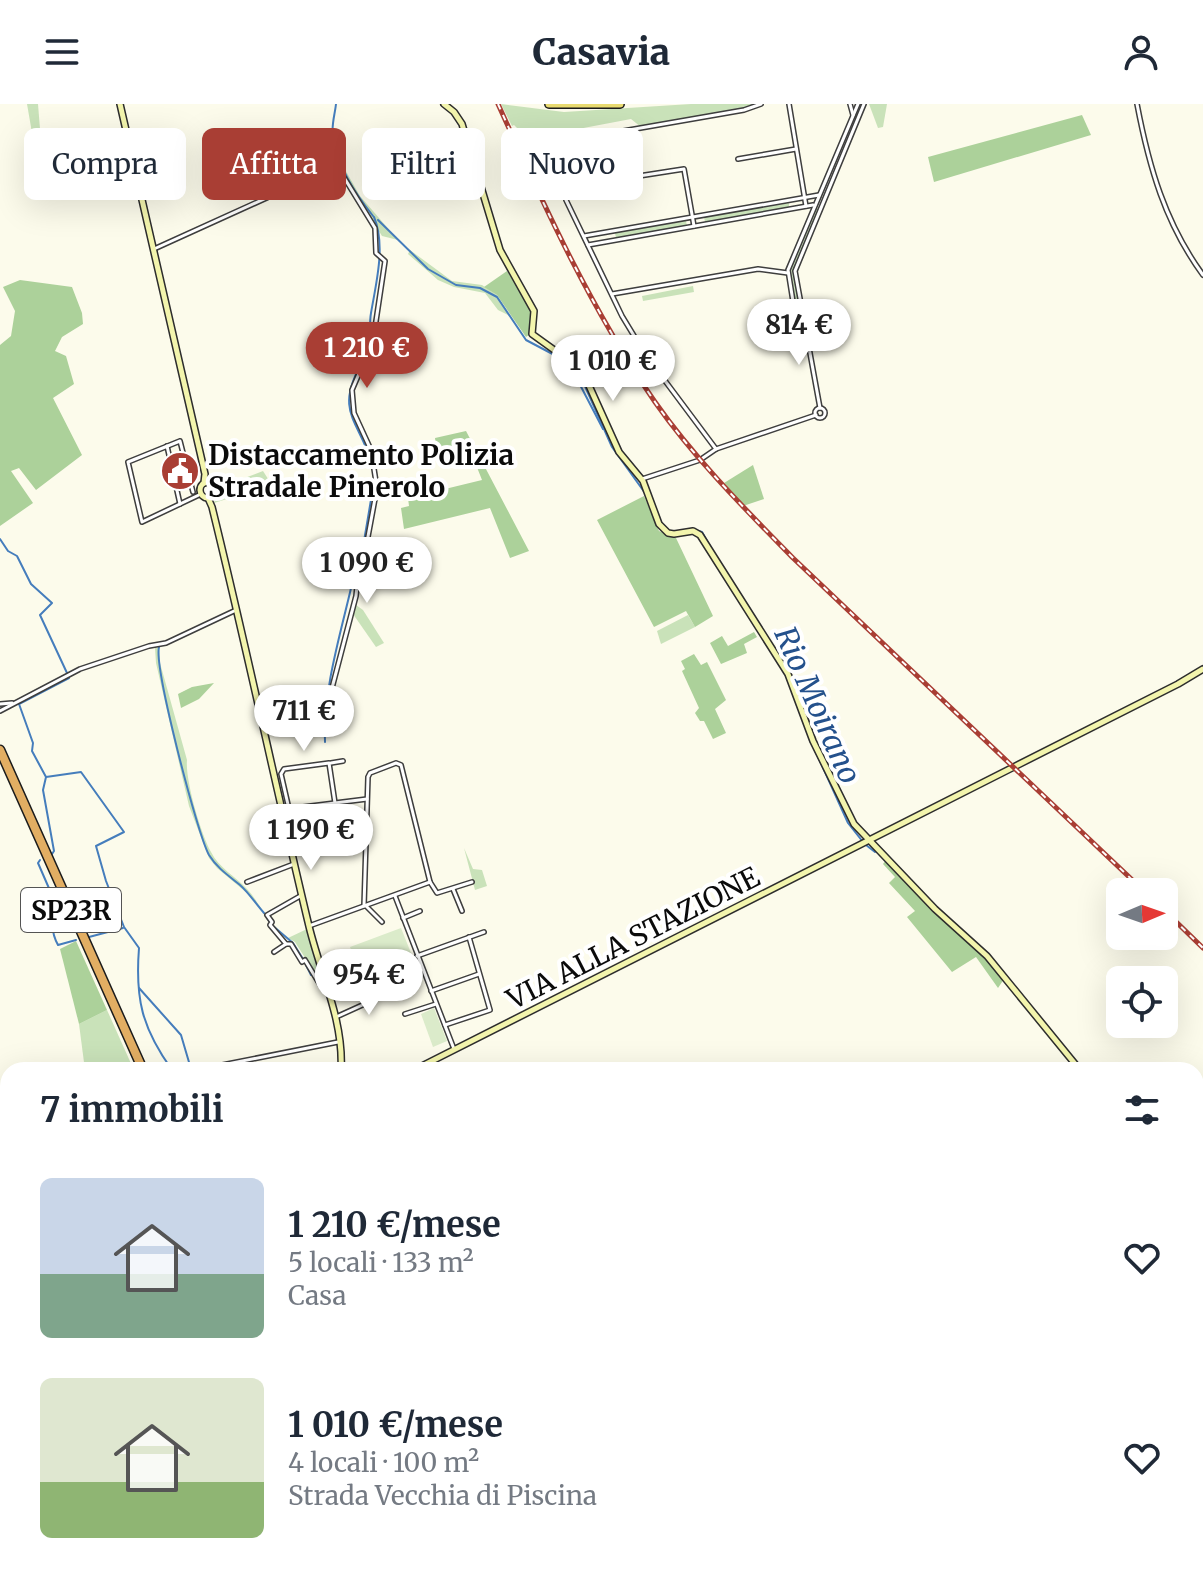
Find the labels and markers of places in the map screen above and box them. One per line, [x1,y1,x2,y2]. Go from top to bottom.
pin: 814 € [743,299,855,367]
pin: 1 210 € [293,322,441,390]
pin: 1 010 € [539,335,687,403]
place label: Distaccamento Polizia Stradale Pinerolo [208,437,515,505]
public building icon: Distaccamento Polizia Stradale Pinerolo [159,450,201,492]
pin: 1 090 € [293,537,441,605]
pin: 711 € [248,685,360,753]
pin: 1 190 € [237,804,385,872]
pin: 954 € [313,949,425,1017]

